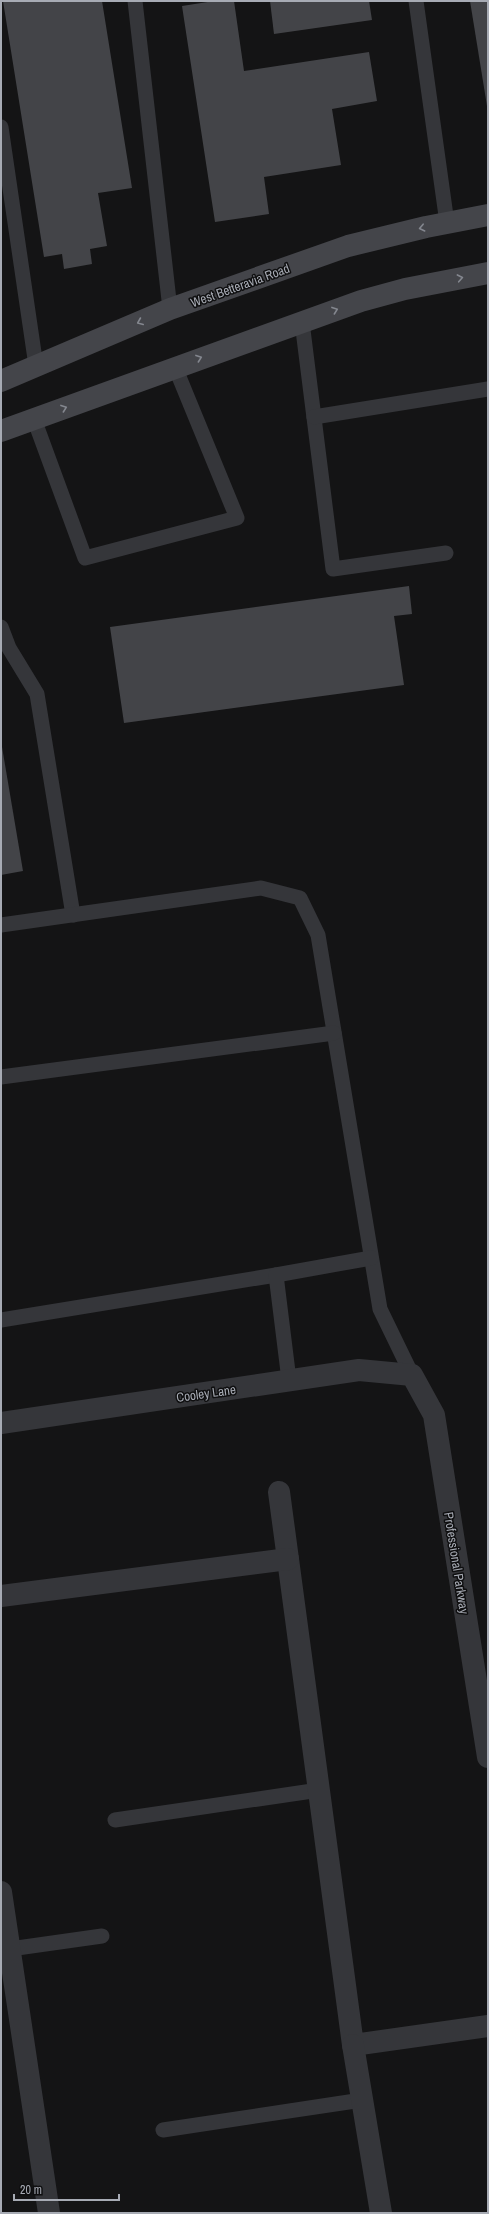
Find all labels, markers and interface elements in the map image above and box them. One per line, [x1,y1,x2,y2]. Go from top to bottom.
one-way arrow [419,223,426,232]
street label: West Betteravia Road [188,260,292,311]
one-way arrow [457,274,464,283]
one-way arrow [331,306,338,315]
one-way arrow [136,318,143,326]
one-way arrow [195,355,202,363]
one-way arrow [60,404,67,413]
street label: Cooley Lane [175,1381,237,1406]
street label: Professional Parkway [440,1511,473,1616]
scale bar [14,2176,119,2202]
text: 20 m [20,2182,42,2198]

